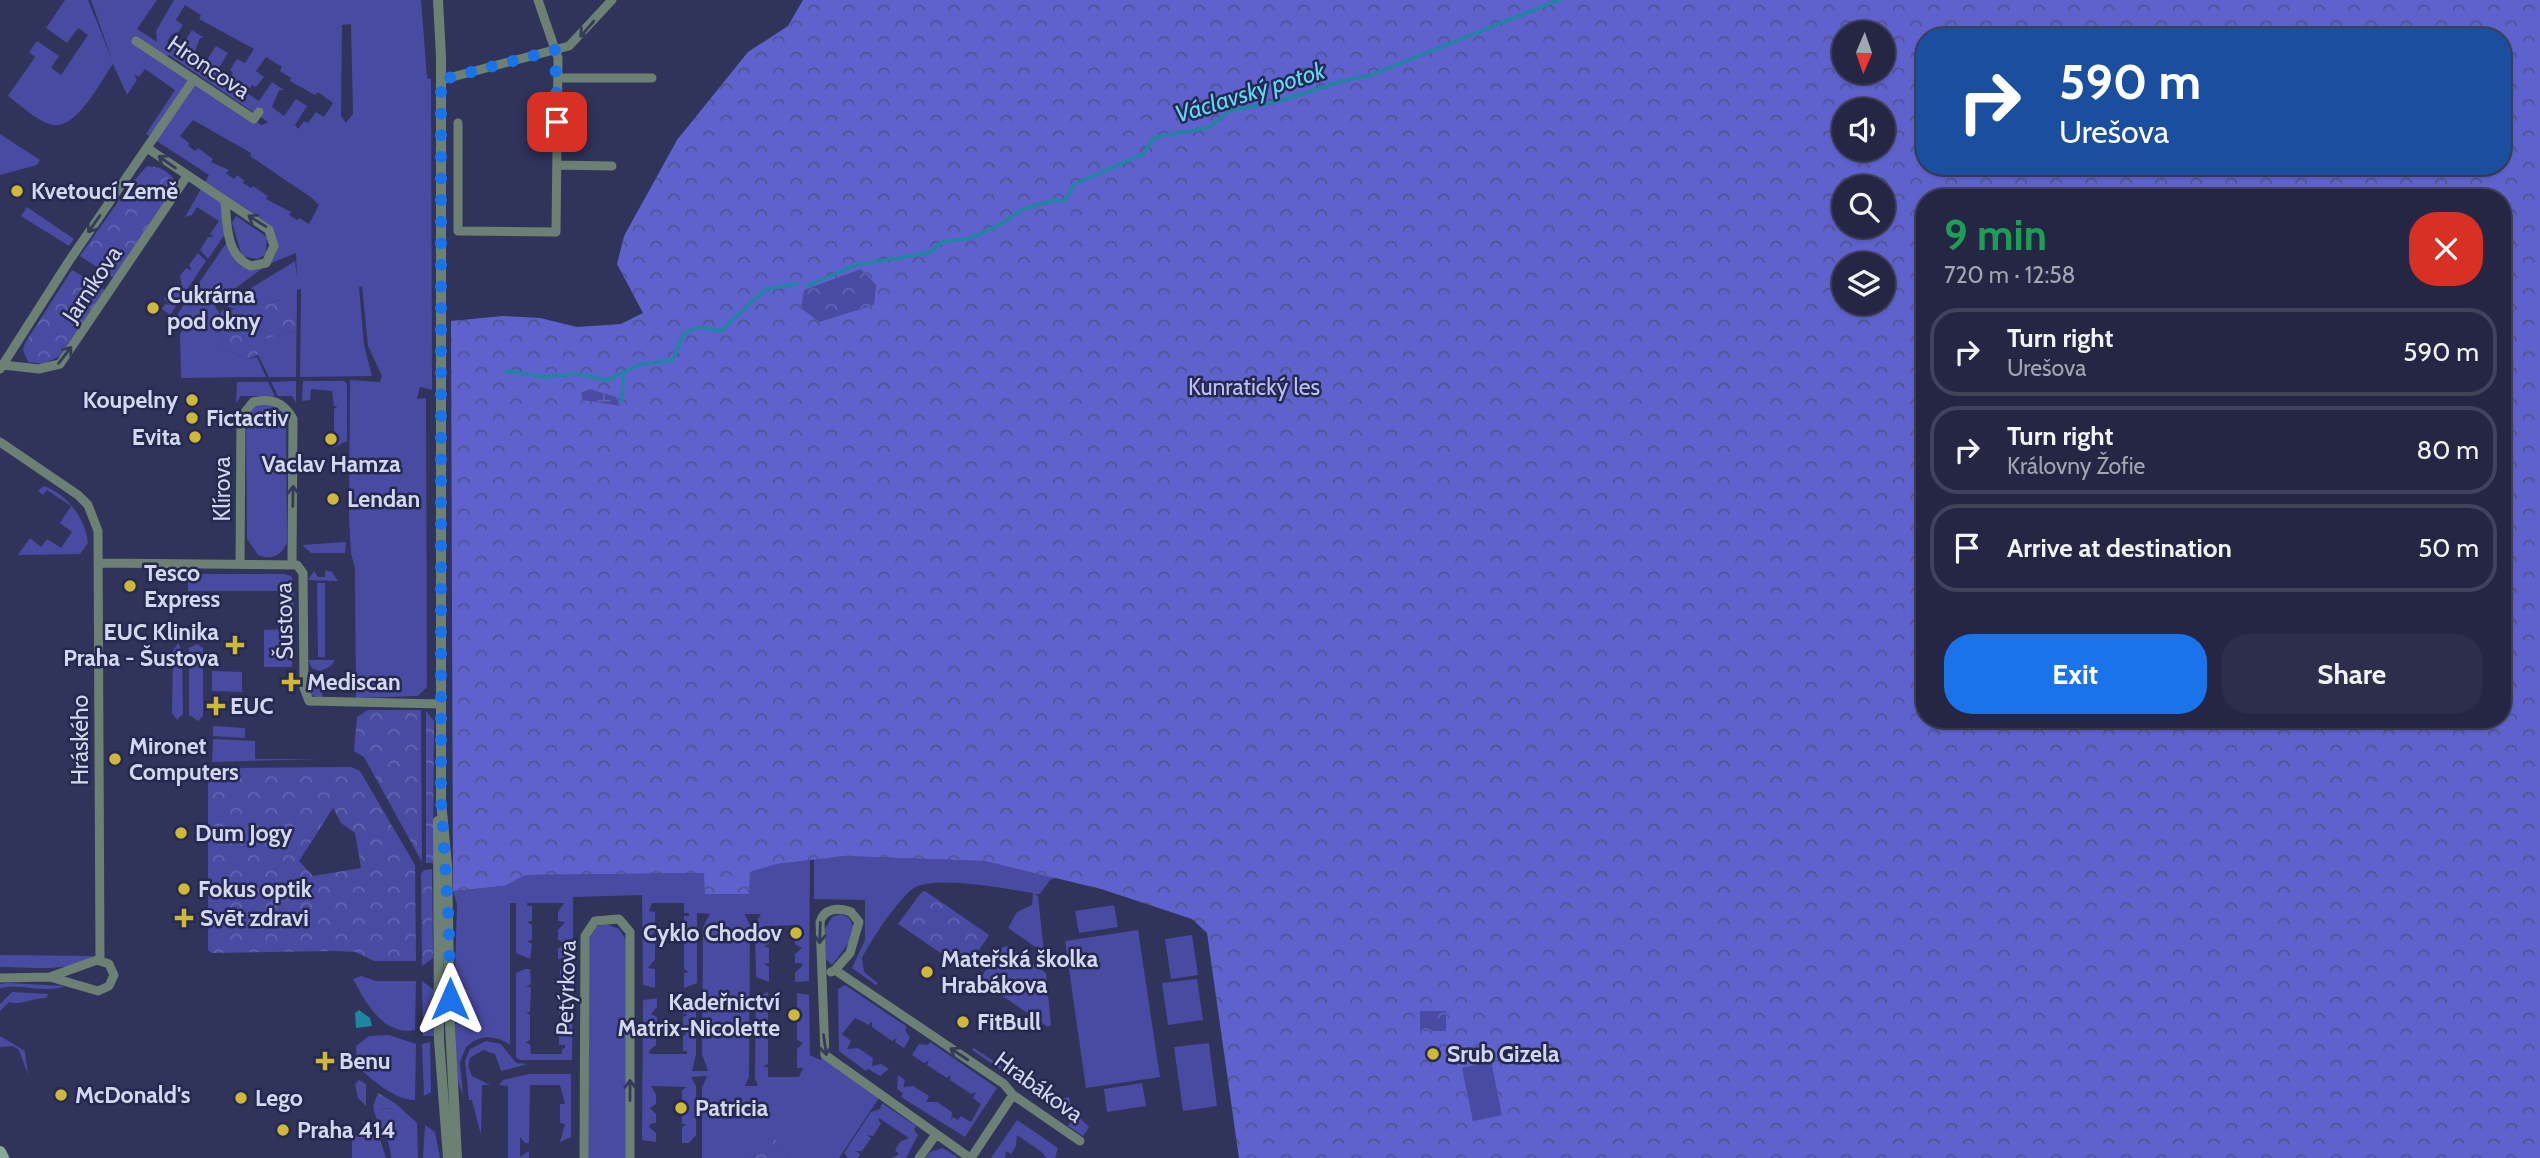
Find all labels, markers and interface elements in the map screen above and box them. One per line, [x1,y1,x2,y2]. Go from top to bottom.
one-way arrow [579,20,595,38]
north arrow [1832,21,1895,84]
map controls [1832,21,1895,315]
street label: Hroncova [162,29,256,105]
text: 590 m [2059,52,2201,111]
water label: Václavský potok [1172,55,1329,129]
icon: right [1944,56,2035,147]
pin [527,92,587,152]
button: sound [1832,98,1895,161]
icon: arrive [538,103,576,141]
text: Urešova [2059,112,2169,151]
one-way arrow [158,155,177,169]
button: search [1832,175,1895,238]
place label: Kvetoucí Země [31,177,178,205]
marker: Kvetoucí Země [9,183,25,199]
text: 9 min [1944,209,2047,261]
button: close [2409,212,2483,286]
one-way arrow [87,214,101,233]
one-way arrow [247,214,267,228]
street label: Jarníkova [56,240,128,328]
button: layers [1832,252,1895,315]
text: 720 m · 12:58 [1944,261,2076,289]
place label: Cukrárna pod okny [167,281,261,335]
marker: Cukrárna pod okny [145,300,161,316]
text: Turn right [2007,322,2113,354]
icon: right [1948,333,1986,371]
text: 590 m [2403,336,2479,368]
one-way arrow [58,347,73,365]
text: Urešova [2007,354,2086,382]
park label: Kunratický les [1188,373,1320,401]
place label: Koupelny [83,386,179,414]
marker: Koupelny [184,392,200,408]
place label: Fictactiv [206,404,289,432]
marker: Fictactiv [184,410,200,426]
text: Turn right [2007,420,2113,452]
place label: Evita [132,423,182,451]
marker: Evita [187,429,203,445]
marker: Vaclav Hamza [323,431,339,447]
icon: right [1948,431,1986,469]
text: 80 m [2416,434,2479,466]
place label: Vaclav Hamza [261,450,401,478]
text: Královny Žofie [2007,452,2145,480]
street label: Klírova [208,457,236,521]
one-way arrow [286,484,300,507]
place label: Lendan [347,485,420,513]
marker: Lendan [325,491,341,507]
icon: arrive [1948,529,1986,567]
text: Arrive at destination [2007,532,2232,564]
text: 50 m [2418,532,2479,564]
place label: Tesco Express [144,559,220,613]
marker: Tesco Express [122,578,138,594]
street label: Šustova [268,582,299,660]
place label: EUC Klinika Praha - Šustova [63,618,220,672]
button: Exit [1944,634,2207,714]
button: Share [2221,634,2483,714]
marker: EUC Klinika Praha - Šustova [225,635,245,655]
place label: Mediscan [307,668,401,696]
marker: Mediscan [281,672,301,692]
place label: EUC [230,692,274,720]
street label: Hráského [66,695,94,785]
marker: EUC [208,698,224,714]
place label: Mironet Computers [129,732,239,786]
marker: Mironet Computers [107,751,123,767]
place label: Dum Jogy [195,819,293,847]
marker: Dum Jogy [173,825,189,841]
place label: Fokus optik [198,875,313,903]
marker: Fokus optik [176,881,192,897]
place label: Svēt zdravi [200,904,309,932]
marker: Svēt zdravi [174,908,194,928]
place label: Cyklo Chodov [643,919,783,947]
one-way arrow [814,922,827,945]
marker: Cyklo Chodov [788,925,804,941]
street label: Petýrkova [550,940,582,1036]
place label: Mateřská školka Hrabákova [941,945,1099,999]
position arrow [413,962,487,1036]
marker: Mateřská školka Hrabákova [919,964,935,980]
place label: Kadeřnictví Matrix-Nicolette [618,988,780,1042]
marker: Kadeřnictví Matrix-Nicolette [786,1007,802,1023]
place label: FitBull [977,1008,1041,1036]
marker: FitBull [955,1014,971,1030]
one-way arrow [819,1033,832,1056]
place label: Srub Gizela [1447,1040,1560,1068]
street label: Hrabákova [989,1046,1089,1128]
marker: Srub Gizela [1425,1046,1441,1062]
place label: Benu [339,1047,391,1075]
one-way arrow [950,1047,969,1062]
marker: Benu [317,1053,333,1069]
one-way arrow [623,1079,637,1102]
place label: McDonald's [75,1081,191,1109]
place label: Lego [255,1084,303,1112]
marker: McDonald's [53,1087,69,1103]
marker: Lego [233,1090,249,1106]
place label: Patricia [695,1094,769,1122]
marker: Patricia [673,1100,689,1116]
place label: Praha 414 [297,1116,396,1144]
marker: Praha 414 [275,1122,291,1138]

